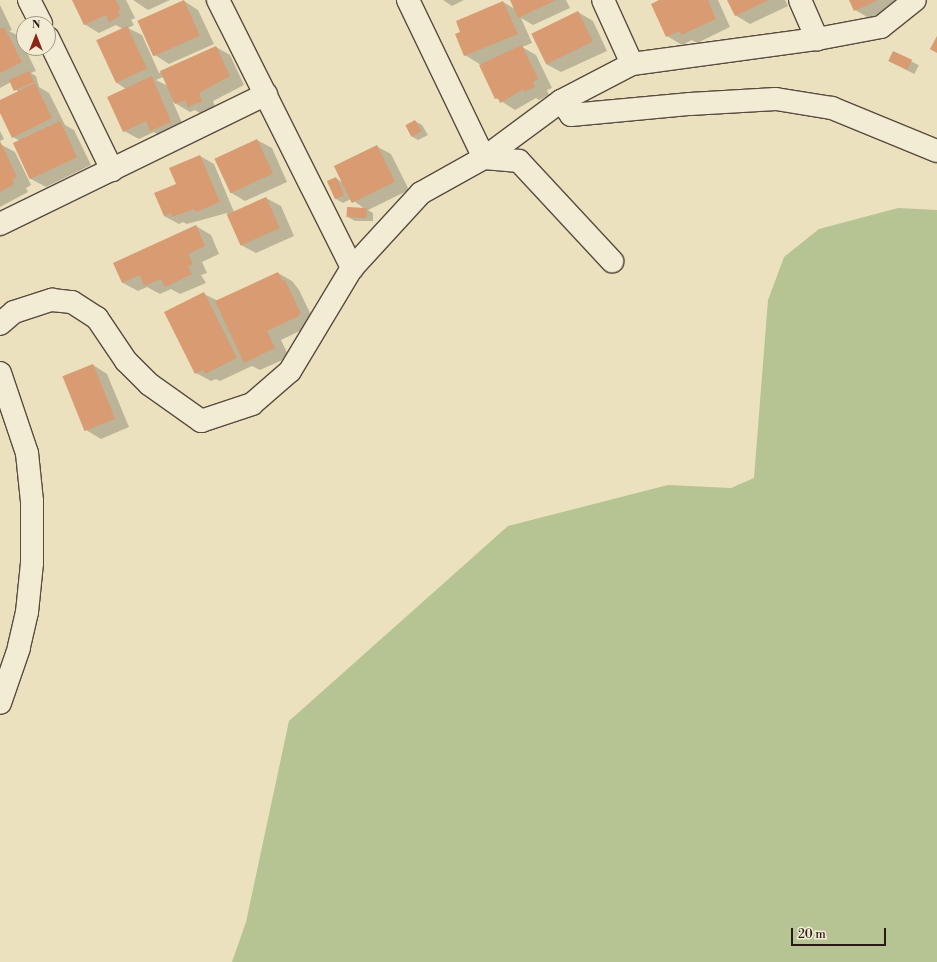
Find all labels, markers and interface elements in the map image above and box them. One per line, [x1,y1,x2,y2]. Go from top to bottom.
north arrow [16,16,56,56]
text: N [32,18,40,32]
scale bar [793,920,888,946]
text: 20 m [798,927,826,942]

